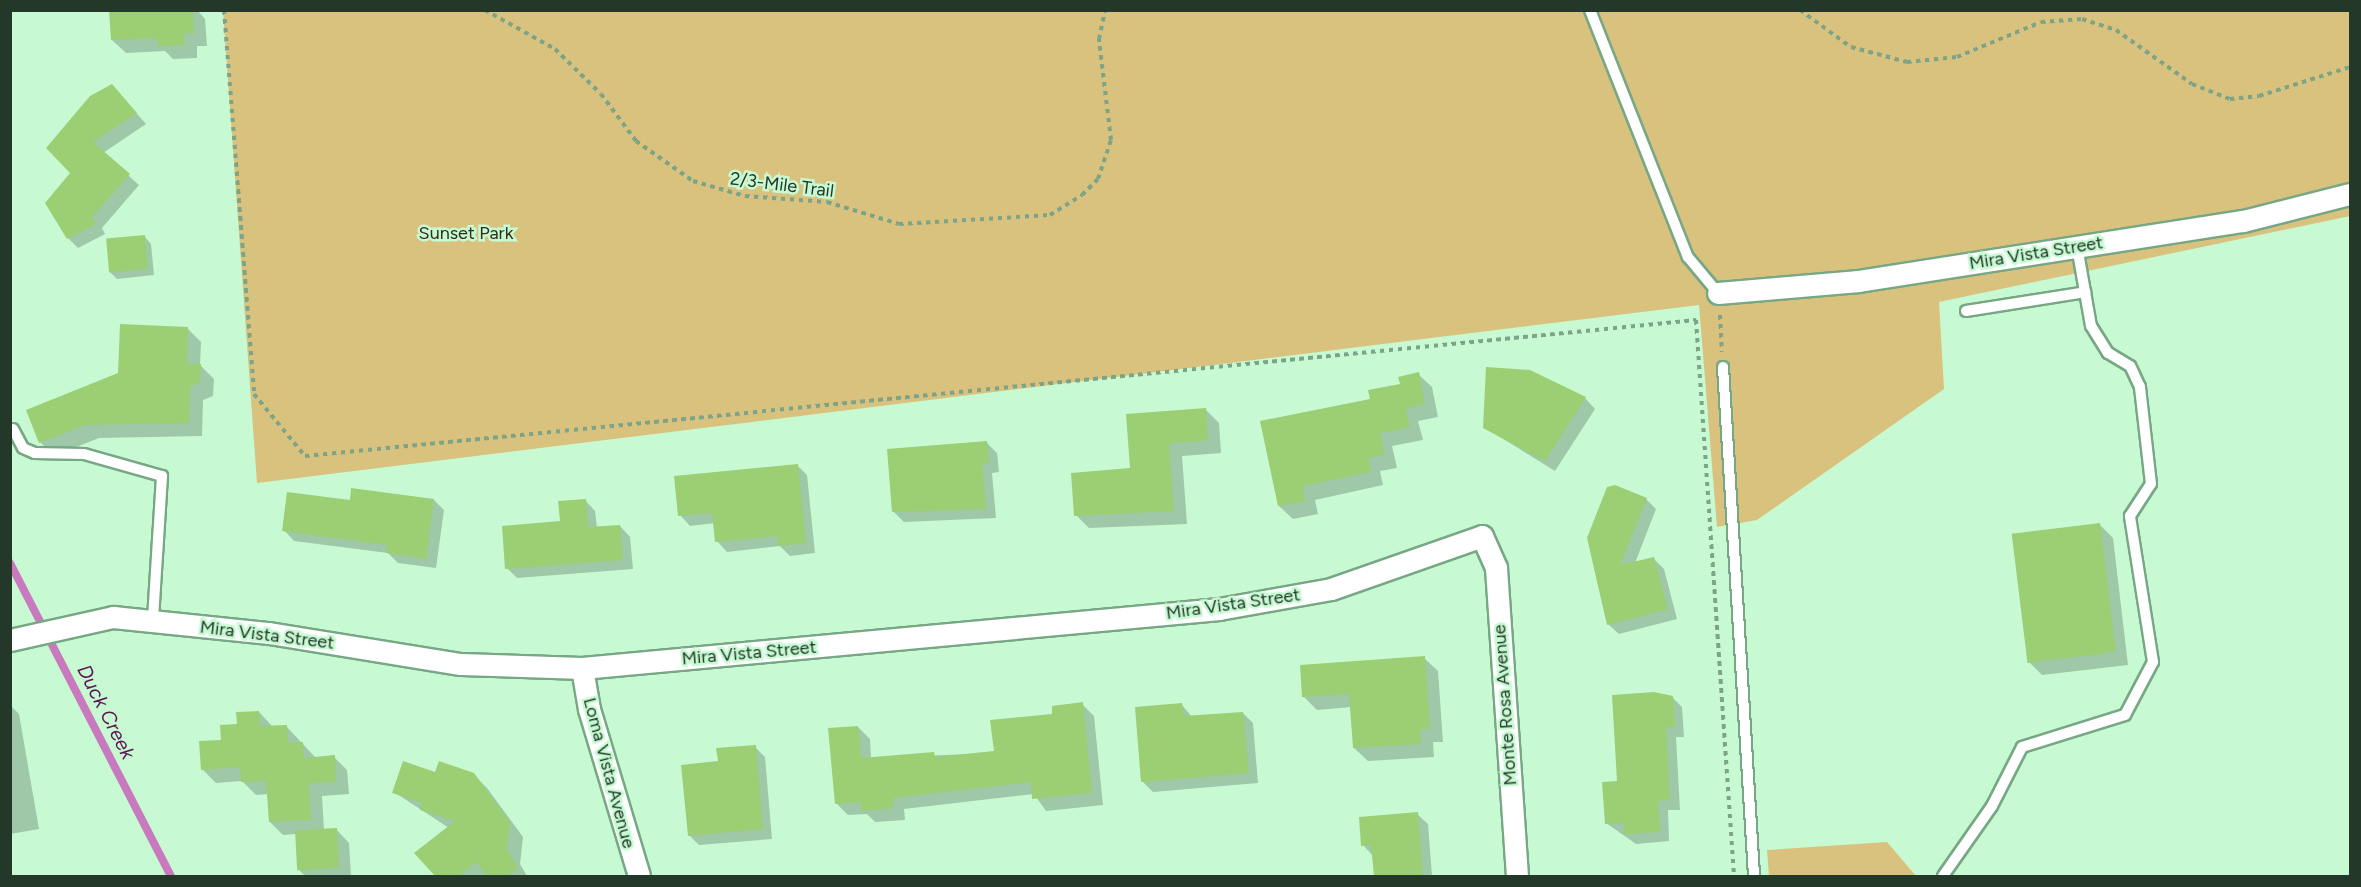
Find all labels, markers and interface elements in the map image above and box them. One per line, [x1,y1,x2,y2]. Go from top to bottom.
street label: 2/3-Mile Trail [729,168,835,202]
park label: Sunset Park [419,222,513,244]
street label: Mira Vista Street [1968,232,2104,274]
street label: Mira Vista Street [1165,584,1301,624]
street label: Mira Vista Street [199,616,335,654]
street label: Monte Rosa Avenue [1489,624,1521,786]
street label: Mira Vista Street [681,636,817,670]
water label: Duck Creek [72,661,140,763]
street label: Loma Vista Avenue [579,695,639,851]

